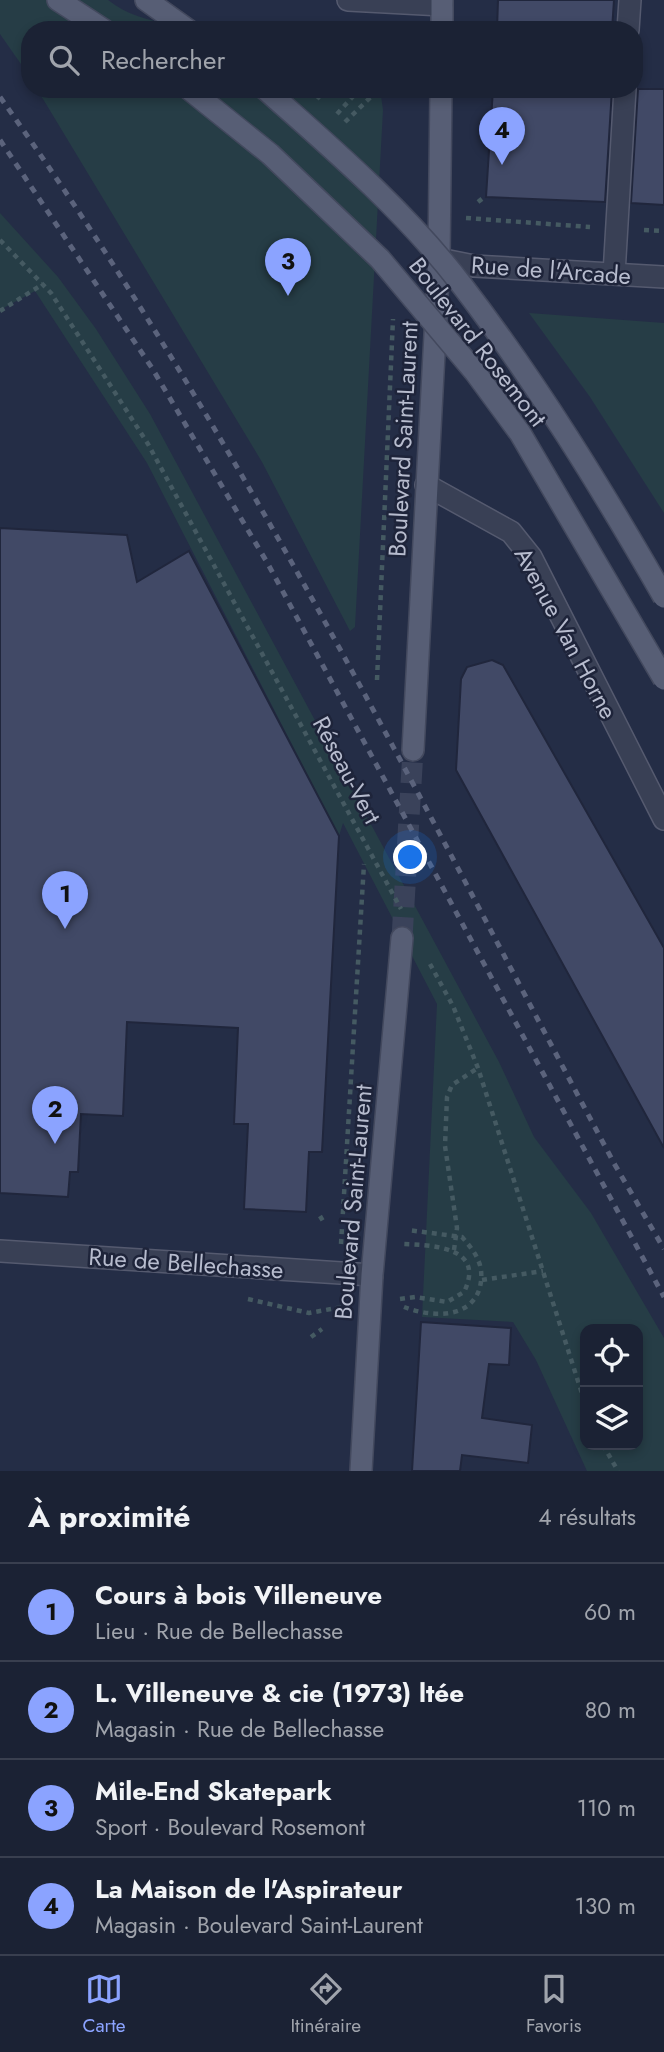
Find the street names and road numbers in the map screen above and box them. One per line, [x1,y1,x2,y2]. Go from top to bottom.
street label: Rue de l'Arcade [470,247,632,293]
street label: Boulevard Rosemont [401,250,556,434]
street label: Boulevard Saint-Laurent [379,320,427,558]
street label: Avenue Van Horne [506,541,626,725]
street label: Réseau-Vert [304,710,390,830]
street label: Boulevard Saint-Laurent [325,1083,381,1321]
street label: Rue de Bellechasse [87,1239,285,1287]

